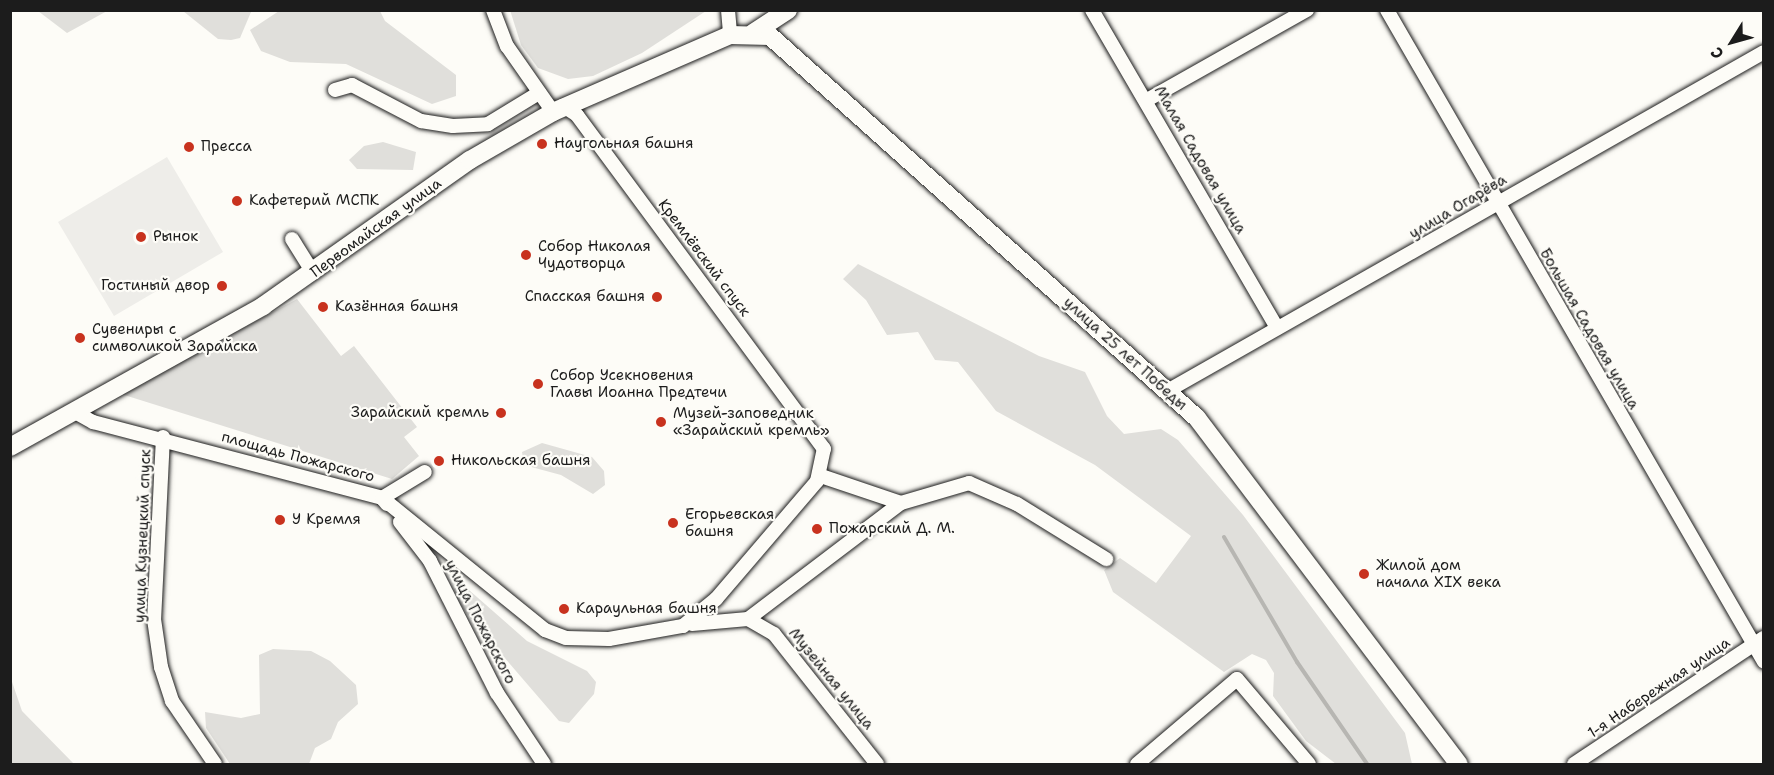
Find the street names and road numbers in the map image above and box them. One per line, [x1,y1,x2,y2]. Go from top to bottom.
street label: Малая Садовая улица [1150,83,1250,237]
street label: улица Огарёва [1406,171,1510,243]
street label: Первомайская улица [307,174,445,282]
street label: Кремлёвский спуск [654,196,754,320]
street label: Большая Садовая улица [1535,245,1643,413]
street label: улица 25 лет Победы [1059,294,1191,414]
street label: площадь Пожарского [220,428,376,486]
street label: улица Кузнецкий спуск [131,449,155,623]
street label: улица Пожарского [441,557,519,687]
street label: Музейная улица [785,625,877,733]
street label: 1-я Набережная улица [1584,634,1734,742]

